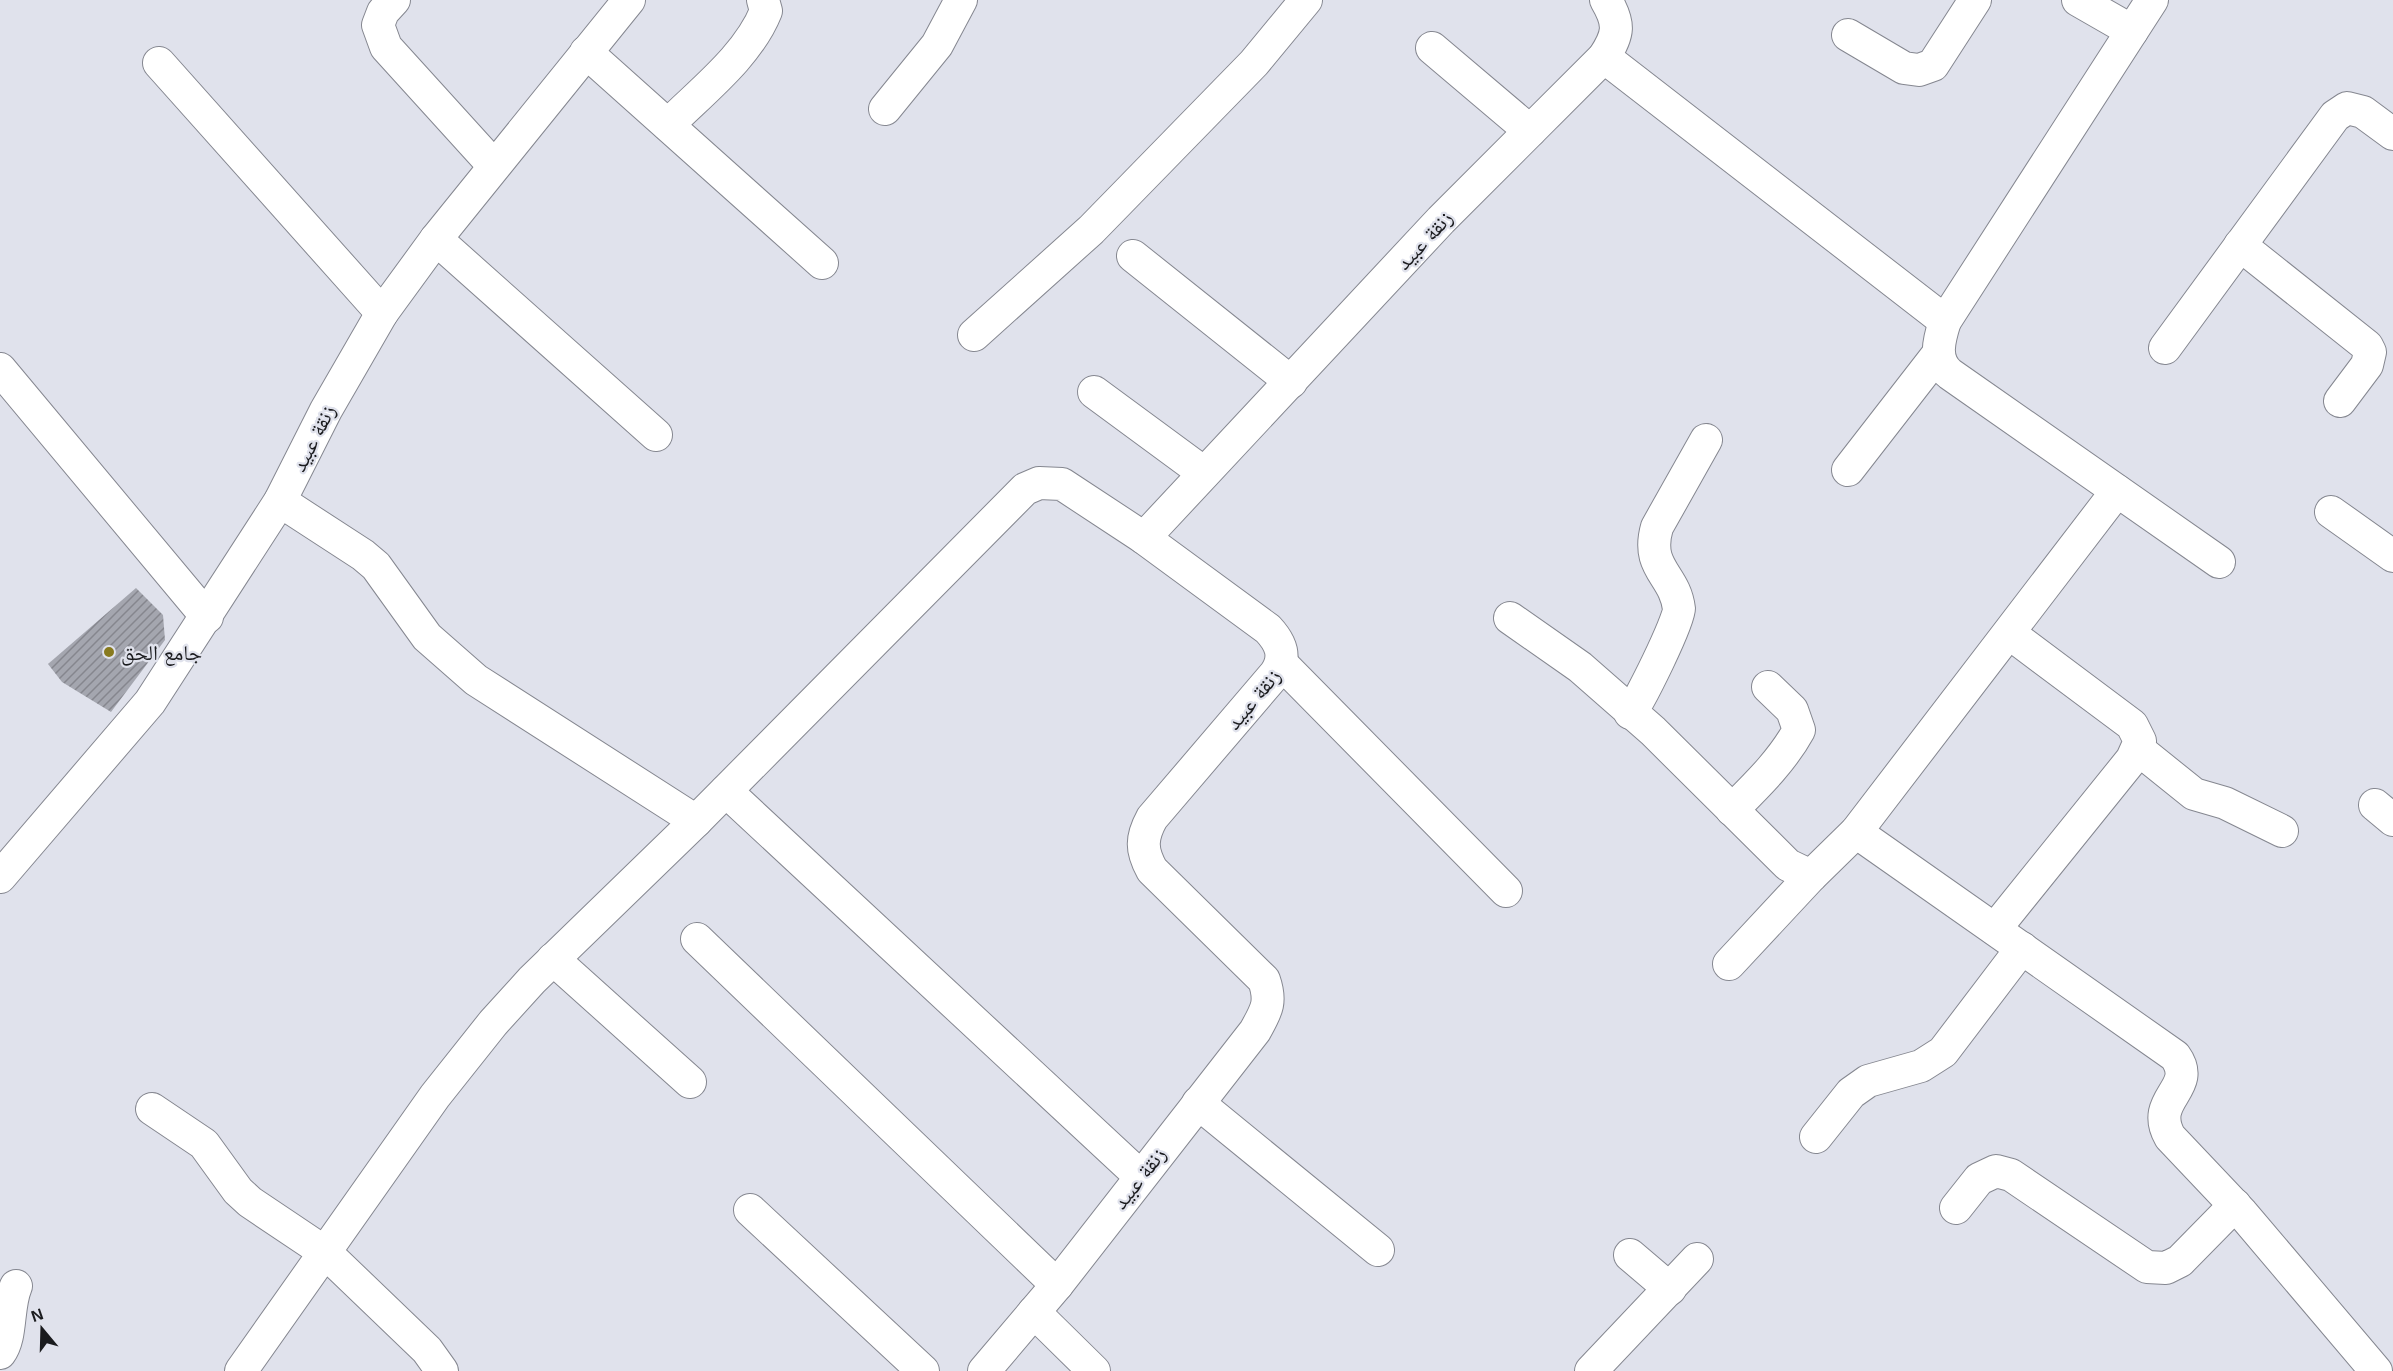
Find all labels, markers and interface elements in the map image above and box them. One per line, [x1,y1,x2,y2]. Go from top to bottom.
street label: زنقة عبيد [1391,206,1457,274]
street label: زنقة عبيد [287,401,340,475]
place label: جامع الحق [121,641,202,666]
marker: جامع الحق [102,645,116,659]
street label: زنقة عبيد [1221,664,1285,734]
street label: زنقة عبيد [1108,1143,1171,1214]
north arrow [12,1299,72,1359]
text: N [29,1305,46,1325]

